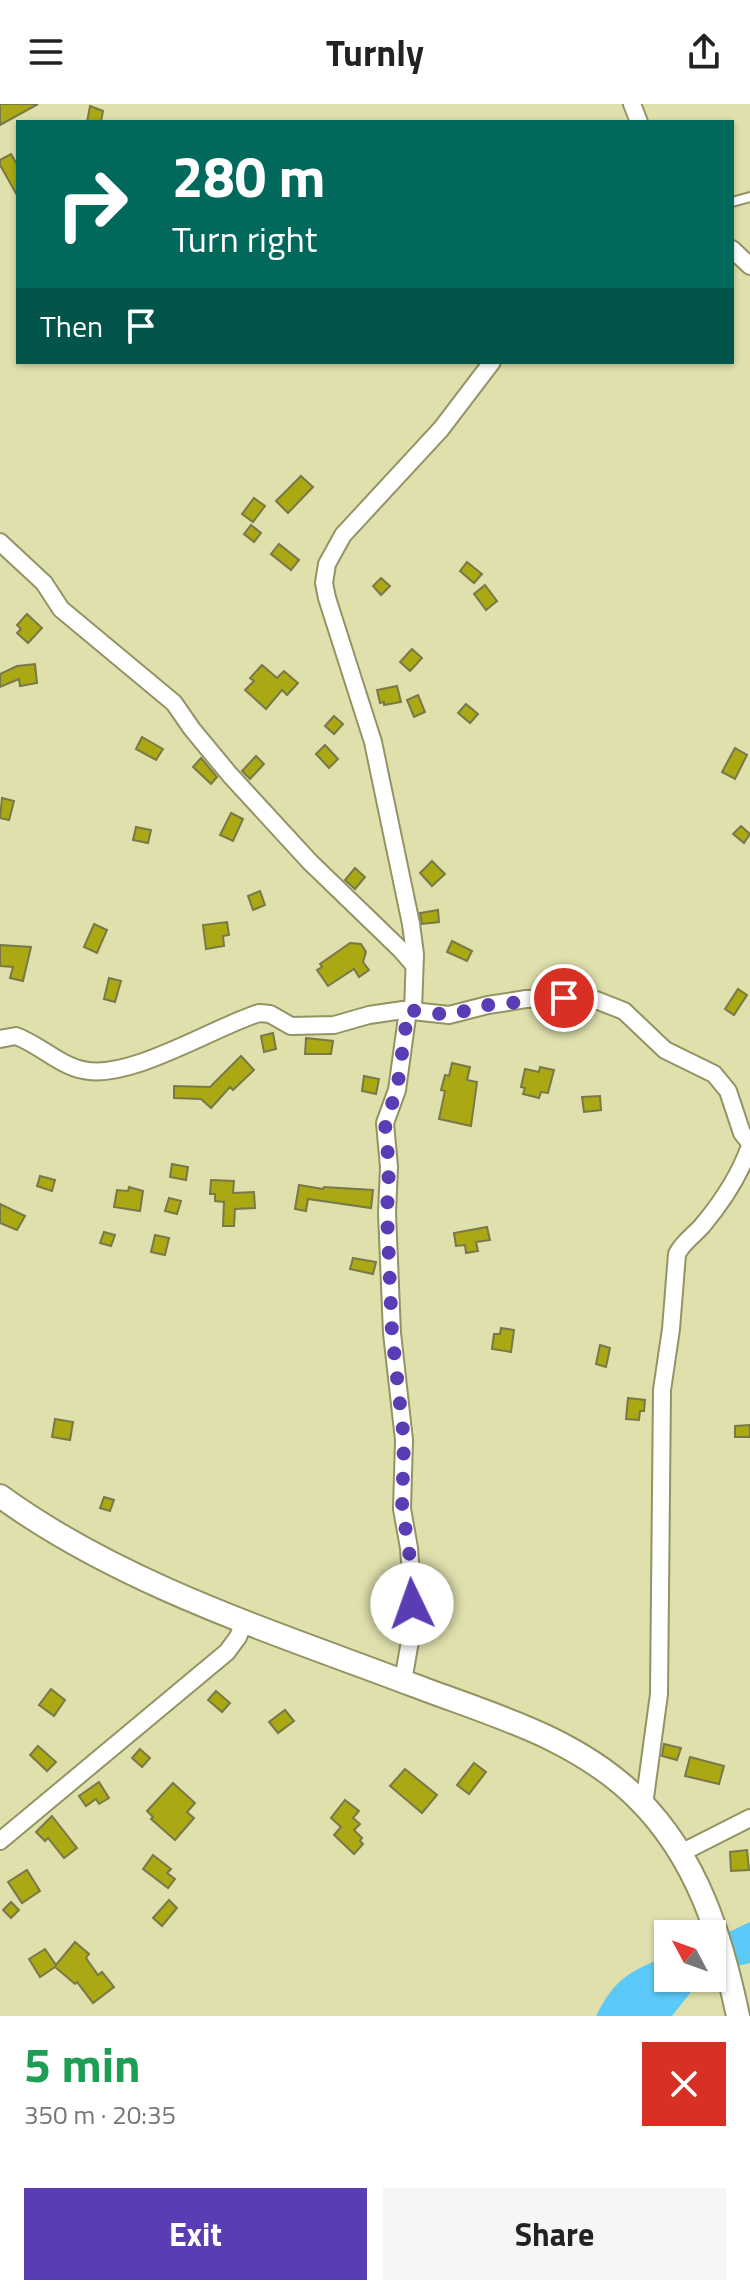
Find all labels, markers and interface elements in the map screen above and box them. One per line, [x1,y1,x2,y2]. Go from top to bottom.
text: Turnly [326,25,424,80]
icon: menu [24,30,68,74]
icon: share [682,30,726,74]
text: 280 m [172,134,325,219]
icon: right [40,152,144,256]
text: Turn right [172,211,317,266]
text: Then [40,303,103,349]
icon: arrive [119,304,163,348]
pin [530,964,598,1032]
icon: arrive [542,976,586,1020]
position arrow [370,1562,454,1646]
north arrow [654,1920,726,1992]
map controls [654,1920,726,1992]
text: 5 min [24,2028,141,2101]
button: close [642,2042,726,2126]
text: 350 m · 20:35 [24,2095,176,2134]
button: Exit [24,2188,367,2280]
button: Share [383,2188,726,2280]

